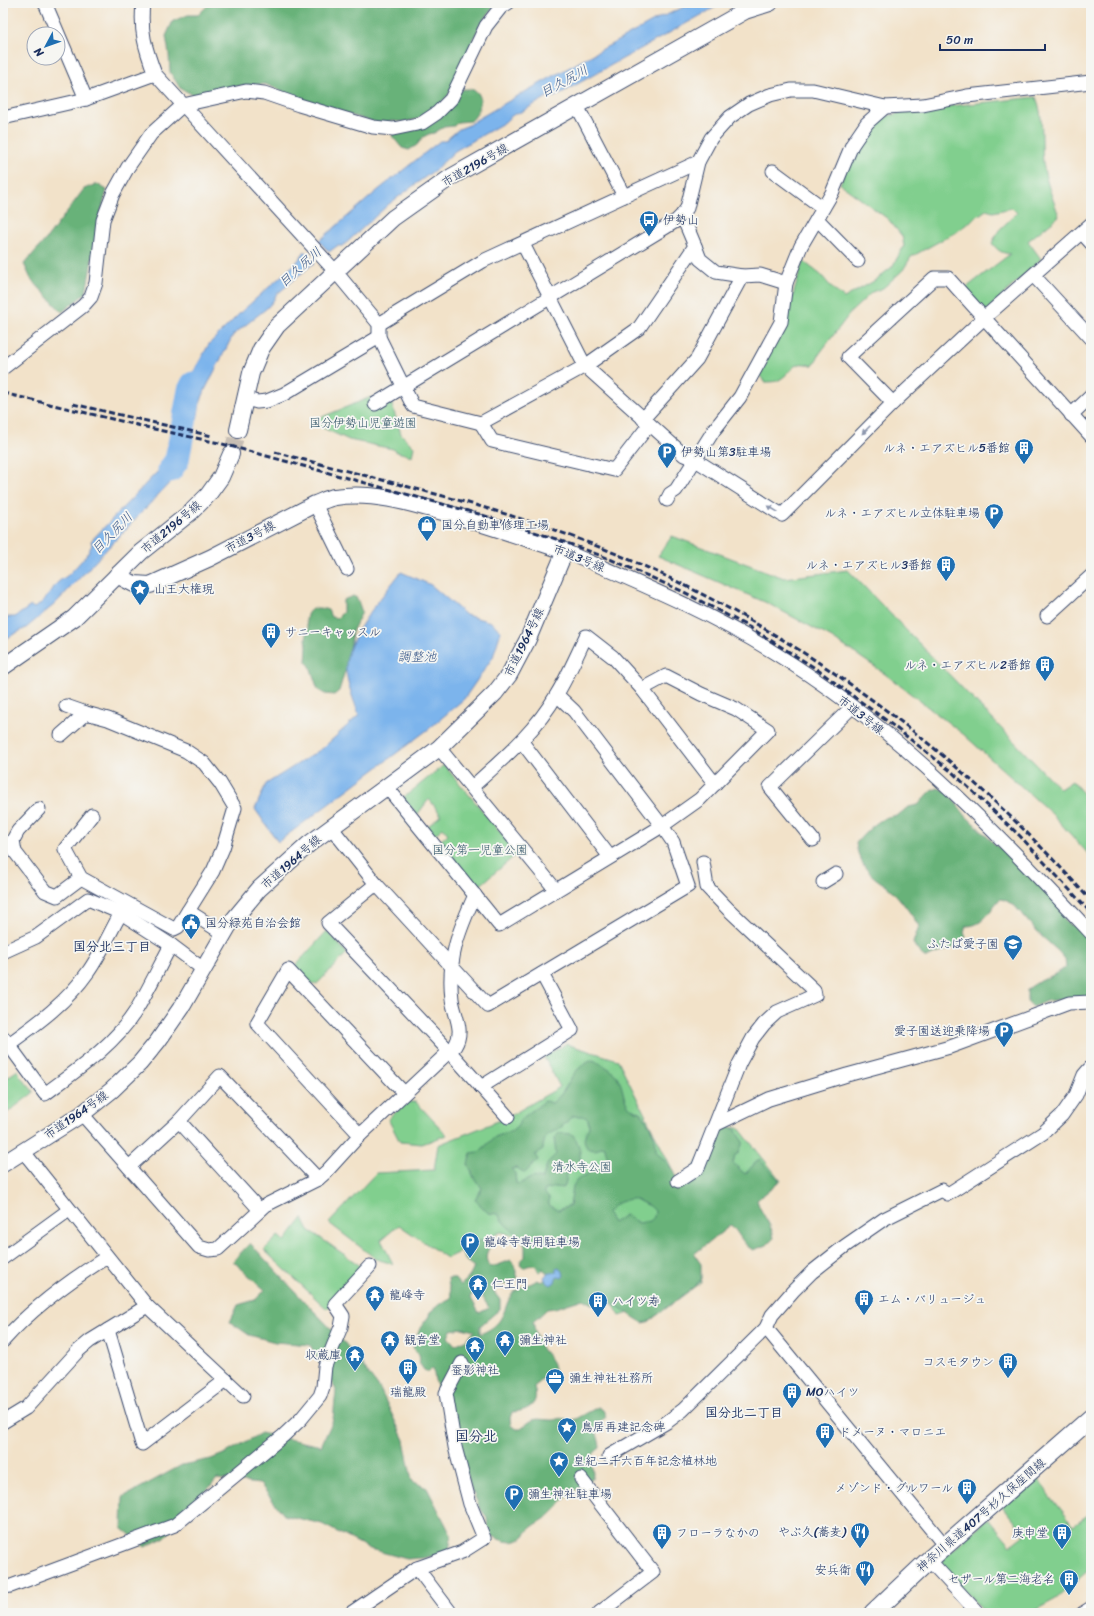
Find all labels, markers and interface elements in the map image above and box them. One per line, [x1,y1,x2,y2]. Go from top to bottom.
north arrow [26,26,66,66]
scale bar [940,26,1045,52]
text: 50 m [946,29,973,51]
text: N [29,43,49,62]
water label: 目久尻川 [536,58,592,104]
street label: 市道2196号線 [437,137,513,193]
bus stop icon: 伊勢山 [638,209,660,237]
place label: 伊勢山 [663,209,699,231]
water label: 目久尻川 [273,241,327,293]
park label: 国分伊勢山児童遊園 [309,412,417,434]
one-way arrow [861,425,871,435]
place label: ルネ・エアズヒル5番館 [883,437,1010,459]
building icon: ルネ・エアズヒル5番館 [1013,437,1035,465]
parking icon: 伊勢山第3駐車場 [656,441,678,469]
place label: 伊勢山第3駐車場 [681,441,772,463]
street label: 市道2196号線 [135,495,207,559]
place label: ルネ・エアズヒル立体駐車場 [824,502,980,524]
parking icon: ルネ・エアズヒル立体駐車場 [983,502,1005,530]
water label: 目久尻川 [86,506,138,560]
one-way arrow [767,506,779,513]
street label: 市道3号線 [221,514,279,560]
shop icon: 国分自動車修理工場 [416,514,438,542]
place label: 国分自動車修理工場 [441,514,549,536]
street label: 市道3号線 [550,538,608,578]
place label: ルネ・エアズヒル3番館 [806,554,932,576]
building icon: ルネ・エアズヒル3番館 [935,554,957,582]
place icon: 山王大権現 [129,578,151,606]
place label: 山王大権現 [154,578,214,600]
street label: 市道1964号線 [498,604,550,680]
building icon: サニーキャッスル [260,621,282,649]
place label: サニーキャッスル [285,621,381,643]
water label: 調整池 [397,645,437,668]
place label: ルネ・エアズヒル2番館 [904,654,1031,676]
building icon: ルネ・エアズヒル2番館 [1034,654,1056,682]
street label: 市道3号線 [833,690,889,740]
street label: 市道1964号線 [256,829,326,895]
park label: 国分第一児童公園 [432,839,528,861]
public building icon: 国分緑苑自治会館 [180,912,202,940]
place label: 国分緑苑自治会館 [205,912,301,934]
place label: ふたば愛子園 [927,933,999,955]
school or university icon: ふたば愛子園 [1002,933,1024,961]
district label: 国分北三丁目 [73,935,151,958]
place label: 愛子園送迎乗降場 [894,1020,990,1042]
parking icon: 愛子園送迎乗降場 [993,1020,1015,1048]
street label: 市道1964号線 [39,1085,113,1145]
park label: 清水寺公園 [552,1156,612,1178]
parking icon: 龍峰寺専用駐車場 [459,1231,481,1259]
place label: 龍峰寺専用駐車場 [484,1231,580,1253]
temple icon: 仁王門 [467,1273,489,1301]
place label: 仁王門 [492,1273,528,1295]
temple icon: 龍峰寺 [364,1284,386,1312]
place label: 龍峰寺 [389,1284,425,1306]
building icon: エム・バリュージュ [853,1288,875,1316]
place label: エム・バリュージュ [878,1288,986,1310]
building icon: ハイツ寿 [587,1290,609,1318]
place label: ハイツ寿 [612,1290,660,1312]
temple icon: 観音堂 [379,1329,401,1357]
place label: 観音堂 [404,1329,440,1351]
temple icon: 彌生神社 [494,1329,516,1357]
place label: 彌生神社 [519,1329,567,1351]
temple icon: 蚕影神社 [464,1335,486,1363]
place label: 収蔵庫 [305,1344,341,1366]
temple icon: 収蔵庫 [344,1344,366,1372]
place label: コスモタウン [922,1351,994,1373]
building icon: コスモタウン [997,1351,1019,1379]
building icon: 瑞龍殿 [397,1357,419,1385]
place label: 蚕影神社 [451,1359,499,1381]
office icon: 彌生神社社務所 [544,1367,566,1395]
place label: 彌生神社社務所 [569,1367,653,1389]
place label: 瑞龍殿 [390,1381,426,1403]
building icon: MOハイツ [781,1381,803,1409]
place label: MOハイツ [806,1381,860,1403]
district label: 国分北二丁目 [705,1401,783,1424]
place icon: 鳥居再建記念碑 [556,1416,578,1444]
place label: 鳥居再建記念碑 [581,1416,665,1438]
building icon: ドメーヌ・マロニエ [814,1421,836,1449]
place label: ドメーヌ・マロニエ [839,1421,947,1443]
district label: 国分北 [455,1424,497,1449]
place icon: 皇紀二千六百年記念植林地 [548,1450,570,1478]
place label: 皇紀二千六百年記念植林地 [573,1450,717,1472]
street label: 神奈川県道407号杉久保座間線 [911,1452,1051,1578]
place label: メゾンド・グルワール [835,1477,953,1499]
building icon: メゾンド・グルワール [956,1477,978,1505]
parking icon: 彌生神社駐車場 [503,1483,525,1511]
place label: 彌生神社駐車場 [528,1483,612,1505]
place label: やぶ久(蕎麦) [778,1521,847,1543]
restaurant icon: やぶ久(蕎麦) [849,1521,871,1549]
building icon: フローラなかの [651,1522,673,1550]
place label: フローラなかの [676,1522,760,1544]
place label: 庚申堂 [1012,1522,1048,1544]
building icon: 庚申堂 [1051,1522,1073,1550]
place label: 安兵衛 [815,1559,851,1581]
restaurant icon: 安兵衛 [854,1559,876,1587]
place label: セザール第二海老名 [948,1568,1055,1590]
building icon: セザール第二海老名 [1058,1568,1080,1596]

